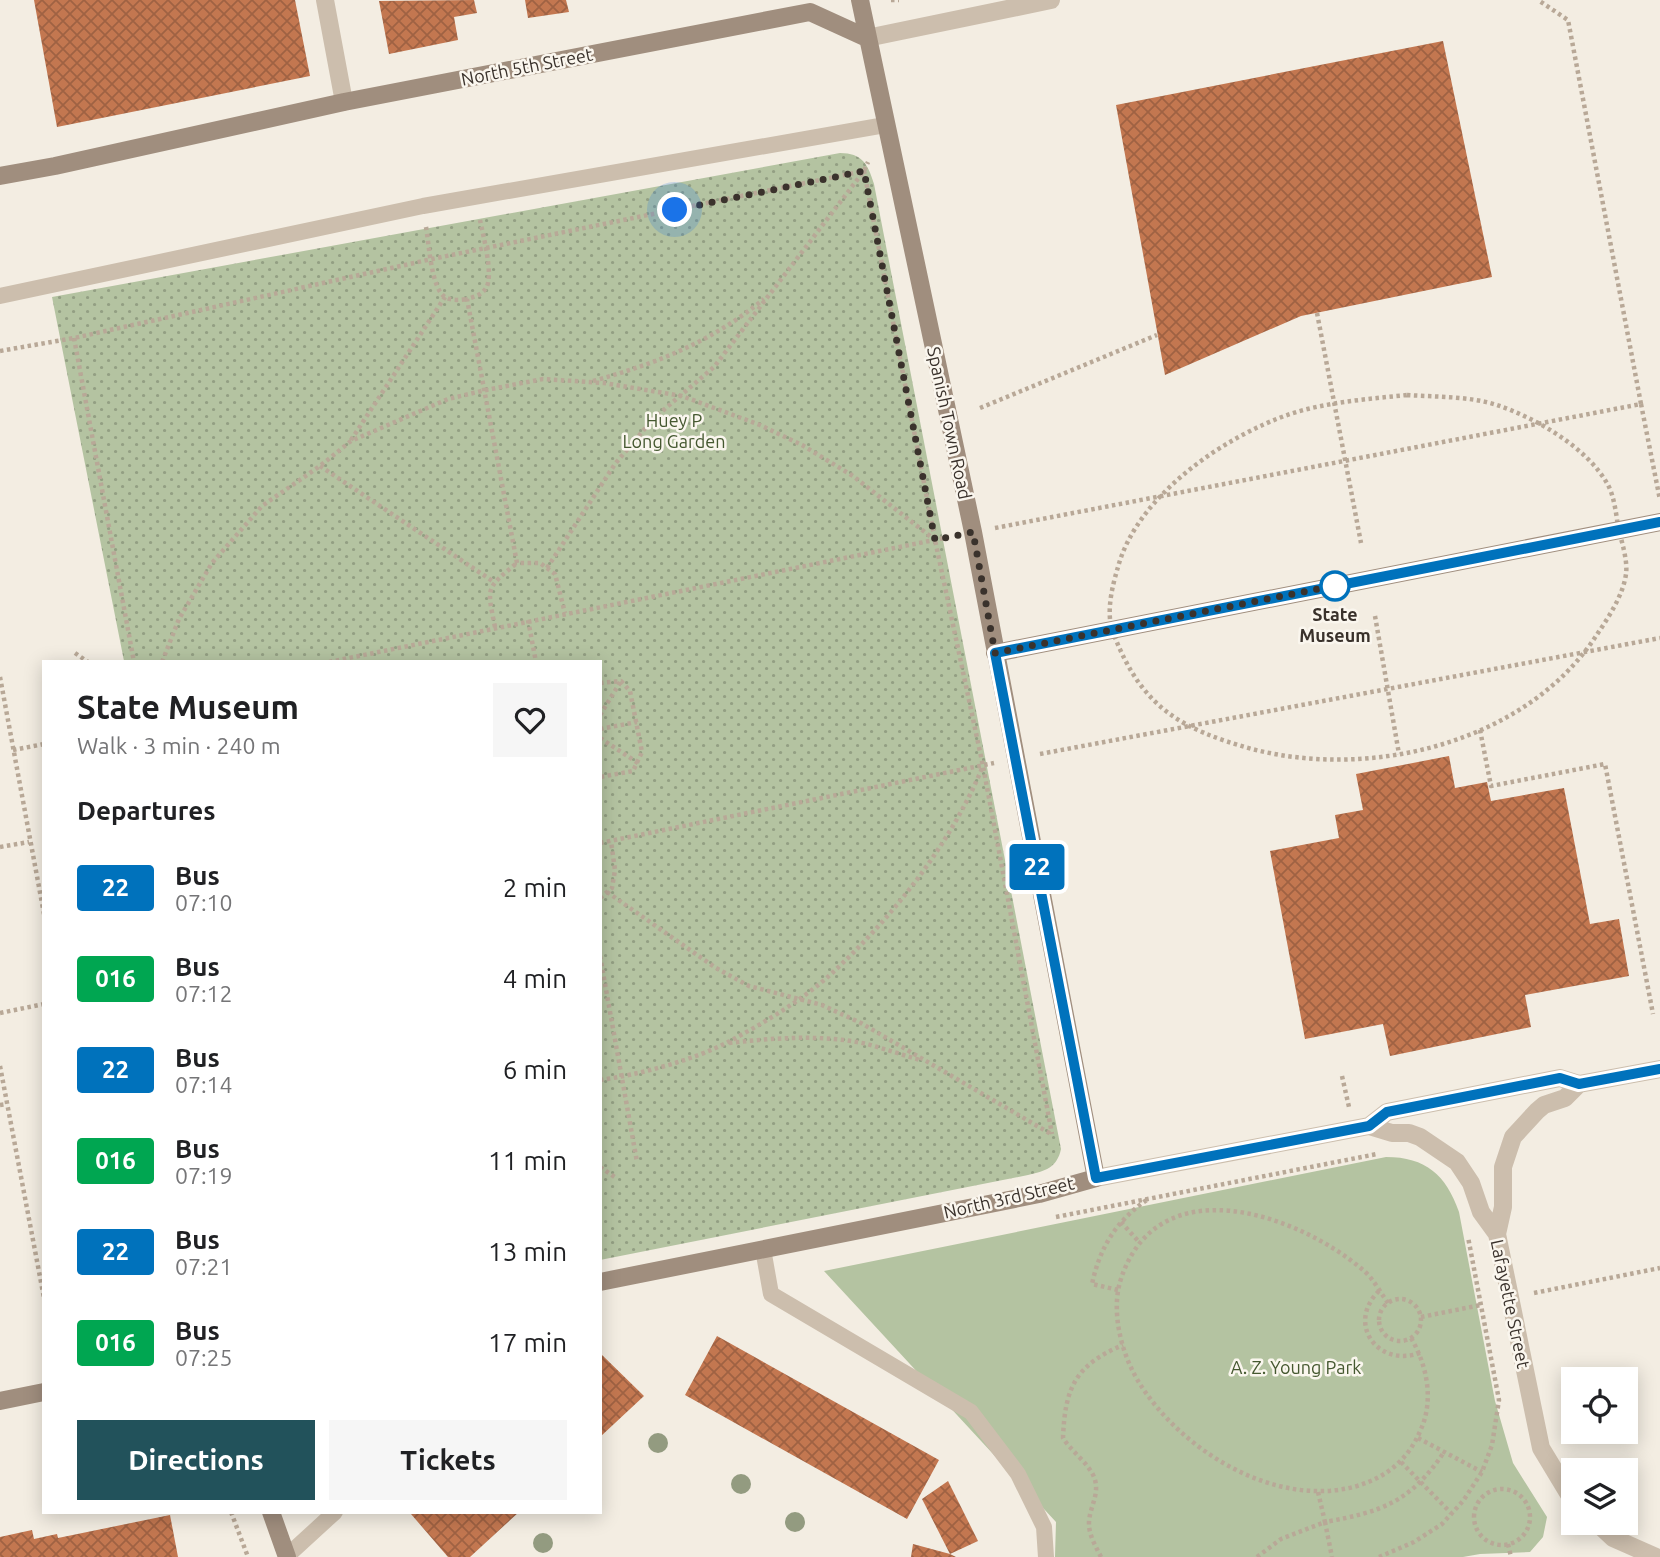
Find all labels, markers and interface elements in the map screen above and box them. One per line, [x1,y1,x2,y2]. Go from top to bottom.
street label: North 5th Street [459,43,594,89]
your location [657,192,692,227]
street label: Spanish Town Road [924,345,976,501]
park label: Huey P Long Garden [622,410,726,451]
marker: State Museum [1320,571,1350,601]
place label: State Museum [1299,604,1371,645]
button: heart [493,683,567,757]
text: State Museum [77,688,299,725]
text: Walk · 3 min · 240 m [77,733,281,758]
text: Departures [77,796,215,825]
line badge: 22 [1006,844,1068,890]
text: 22 [1023,853,1051,880]
text: Bus [175,861,220,890]
text: 2 min [503,873,567,902]
text: 22 [102,874,129,901]
text: 07:10 [175,890,233,915]
text: Bus [175,952,220,981]
text: 4 min [503,964,567,993]
text: 016 [95,965,136,992]
text: 07:12 [175,981,233,1006]
text: Bus [175,1043,220,1072]
text: 6 min [503,1055,567,1084]
text: 22 [102,1056,129,1083]
text: 07:14 [175,1072,233,1097]
text: Bus [175,1134,220,1163]
text: 11 min [488,1146,567,1175]
text: 016 [95,1147,136,1174]
text: 07:19 [175,1163,233,1188]
street label: North 3rd Street [941,1172,1076,1222]
text: Bus [175,1225,220,1254]
text: 13 min [488,1237,567,1266]
street label: Lafayette Street [1488,1237,1534,1370]
text: 22 [102,1238,129,1265]
text: 07:21 [175,1254,233,1279]
text: Bus [175,1316,220,1345]
text: 17 min [488,1328,567,1357]
text: 016 [95,1329,136,1356]
text: 07:25 [175,1345,233,1370]
park label: A. Z. Young Park [1231,1357,1361,1377]
map controls [1561,1367,1638,1535]
button: locate [1561,1367,1638,1444]
button: Directions [77,1420,315,1500]
button: Tickets [329,1420,567,1500]
button: layers [1561,1458,1638,1535]

